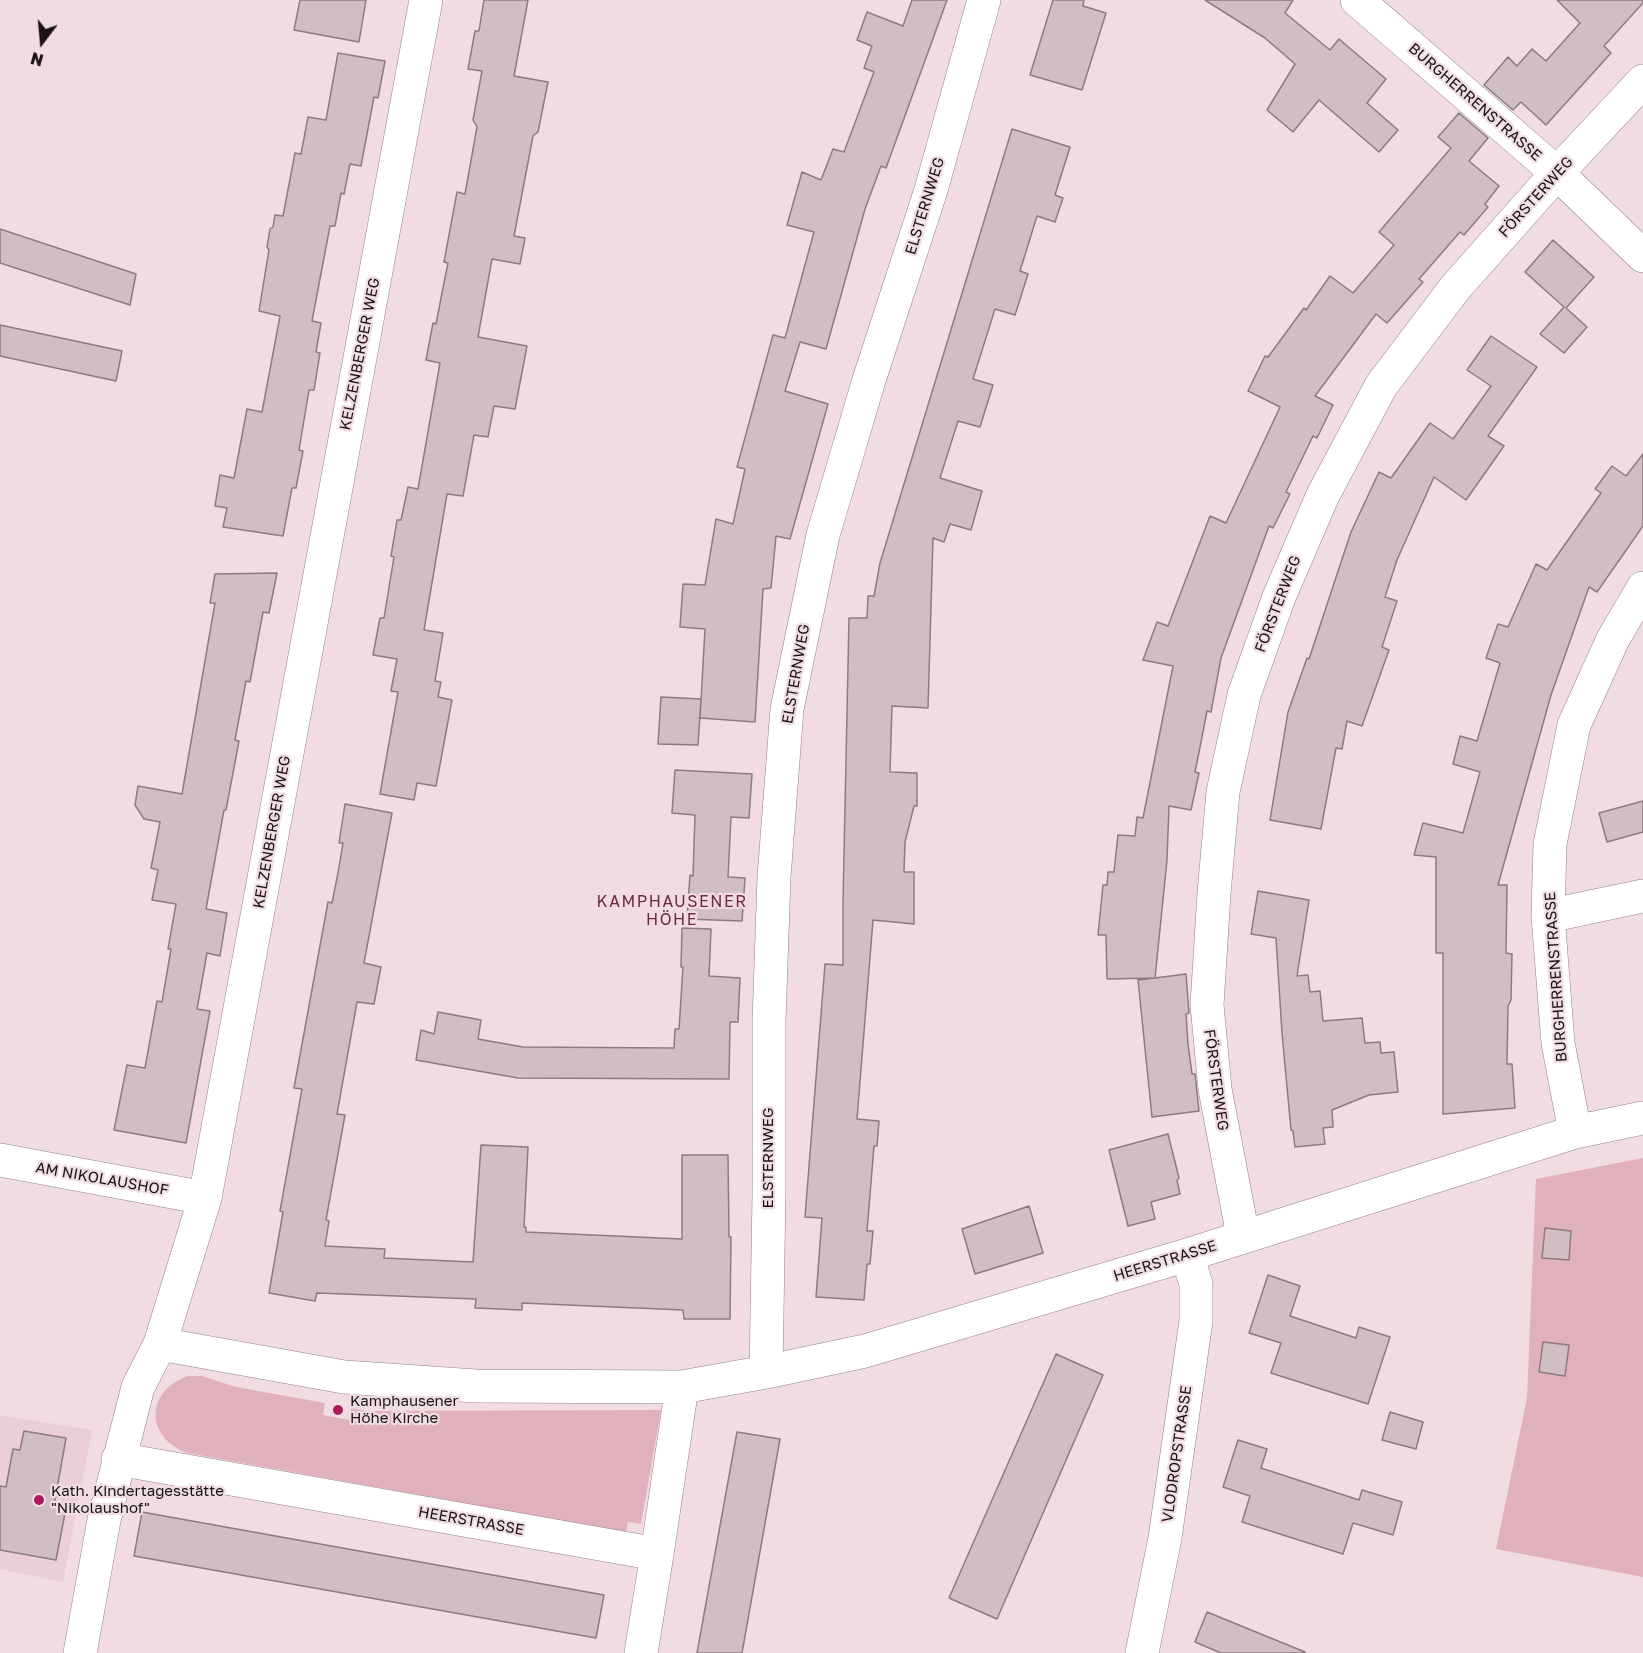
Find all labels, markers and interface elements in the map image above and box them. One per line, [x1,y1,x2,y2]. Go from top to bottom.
north arrow [12,12,72,72]
street label: BURGHERRENSTRASSE [1405,39,1545,165]
text: N [28,48,46,71]
street label: FÖRSTERWEG [1495,153,1577,241]
street label: ELSTERNWEG [902,155,948,257]
street label: KELZENBERGER WEG [336,276,384,432]
street label: FÖRSTERWEG [1251,553,1305,655]
street label: ELSTERNWEG [778,623,814,725]
street label: KELZENBERGER WEG [250,754,294,910]
street label: BURGHERRENSTRASSE [1541,891,1571,1063]
district label: KAMPHAUSENER HÖHE [596,892,748,930]
street label: FÖRSTERWEG [1200,1028,1232,1132]
street label: ELSTERNWEG [759,1108,777,1208]
street label: AM NIKOLAUSHOF [34,1158,170,1200]
street label: HEERSTRASSE [1111,1237,1219,1285]
street label: VLODROPSTRASSE [1158,1384,1196,1524]
place label: Kamphausener Höhe Kirche [350,1392,458,1427]
marker: Kamphausener Höhe Kirche [331,1403,345,1417]
place label: Kath. Kindertagesstätte "Nikolaushof" [51,1482,224,1517]
marker: Kath. Kindertagesstätte "Nikolaushof" [32,1493,46,1507]
street label: HEERSTRASSE [417,1503,525,1539]

